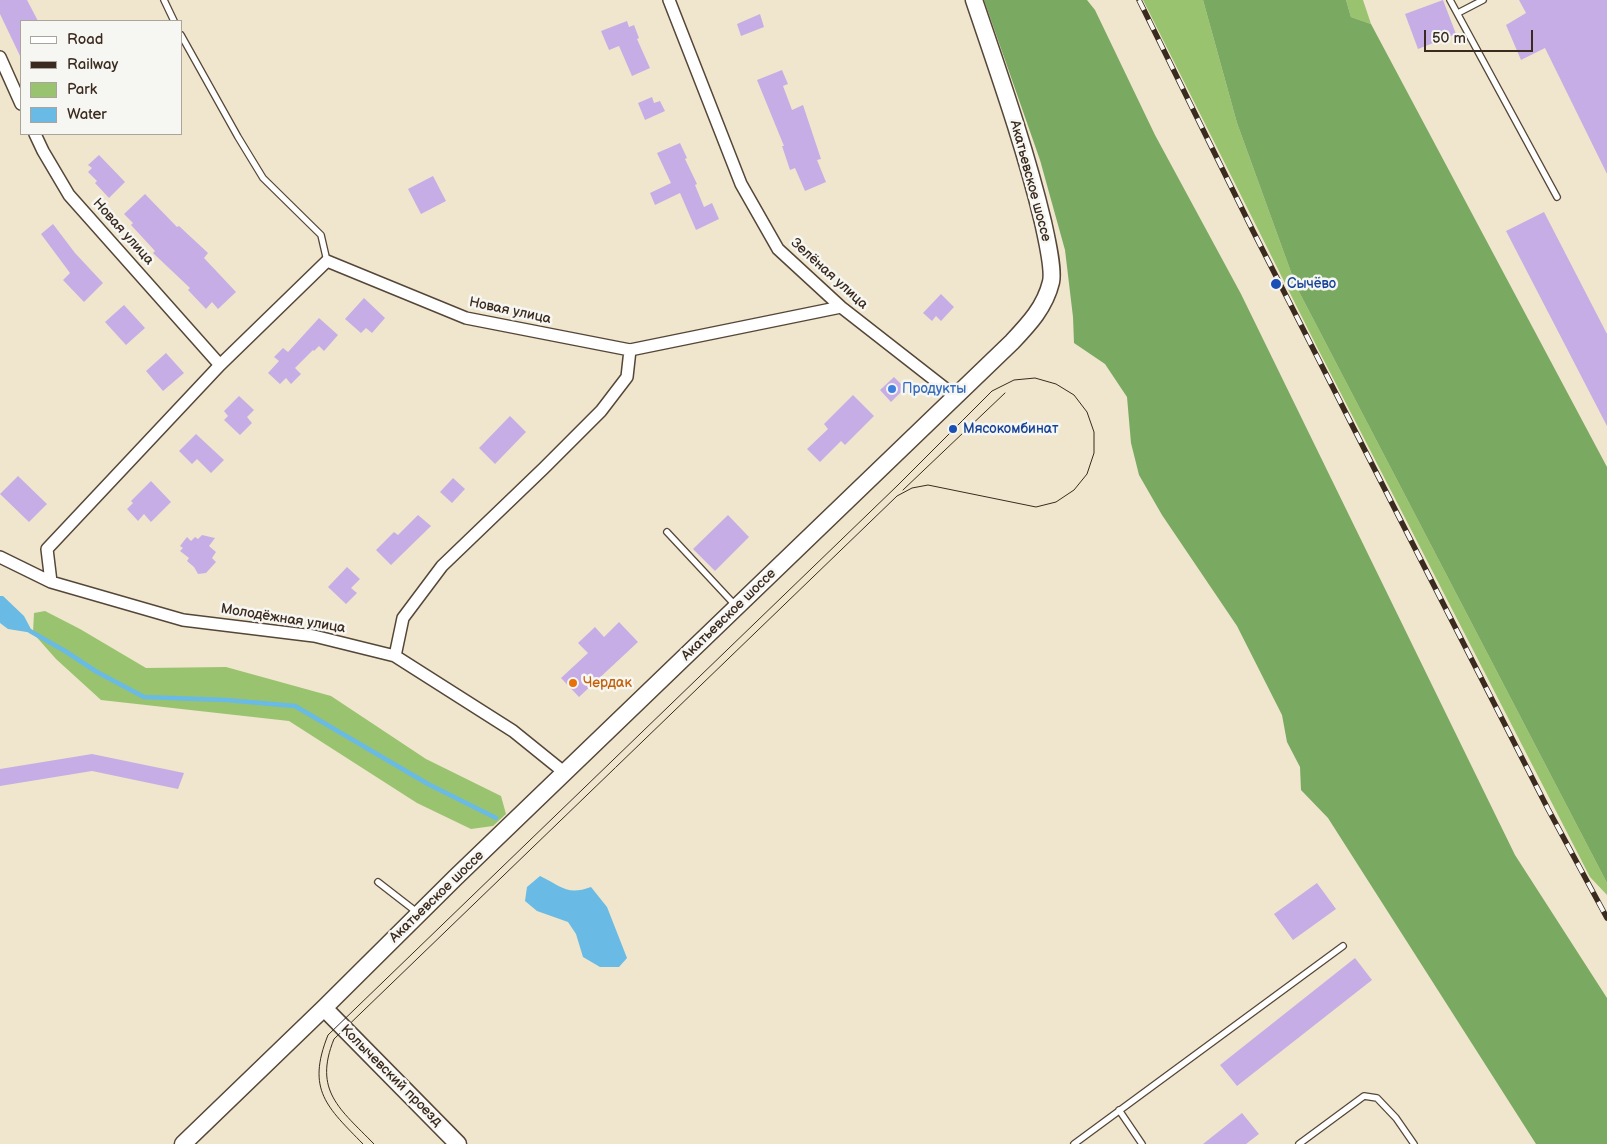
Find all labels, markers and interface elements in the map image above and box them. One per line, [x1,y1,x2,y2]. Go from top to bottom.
legend [20,20,182,135]
scale bar [1427,20,1536,52]
text: 50 m [1432,29,1466,48]
text: Road [67,30,103,49]
text: Railway [67,55,118,74]
text: Park [67,80,97,99]
text: Water [67,105,107,124]
street label: Акатьевское шоссе [1006,118,1054,244]
street label: Новая улица [89,195,157,269]
street label: Зелёная улица [787,235,871,313]
place label: Сычёво [1287,276,1336,292]
marker: Сычёво [1269,277,1283,291]
street label: Новая улица [467,294,553,328]
place label: Продукты [902,381,966,397]
marker: Продукты [886,383,898,395]
place label: Мясокомбинат [963,421,1059,437]
marker: Мясокомбинат [947,423,959,435]
street label: Акатьевское шоссе [678,565,780,665]
street label: Молодёжная улица [219,601,347,637]
place label: Чердак [583,675,632,691]
marker: Чердак [567,677,579,689]
street label: Акатьевское шоссе [386,847,488,947]
street label: Колычевский проезд [337,1022,445,1130]

